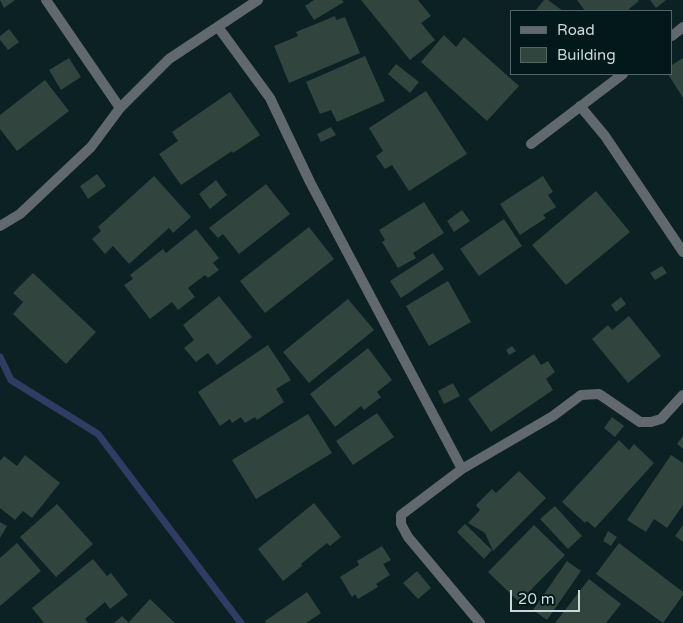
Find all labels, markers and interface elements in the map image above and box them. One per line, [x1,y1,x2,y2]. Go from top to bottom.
legend [510,10,673,75]
text: Road [557,21,595,39]
text: Building [557,46,616,64]
scale bar [513,580,583,612]
text: 20 m [518,590,555,608]

